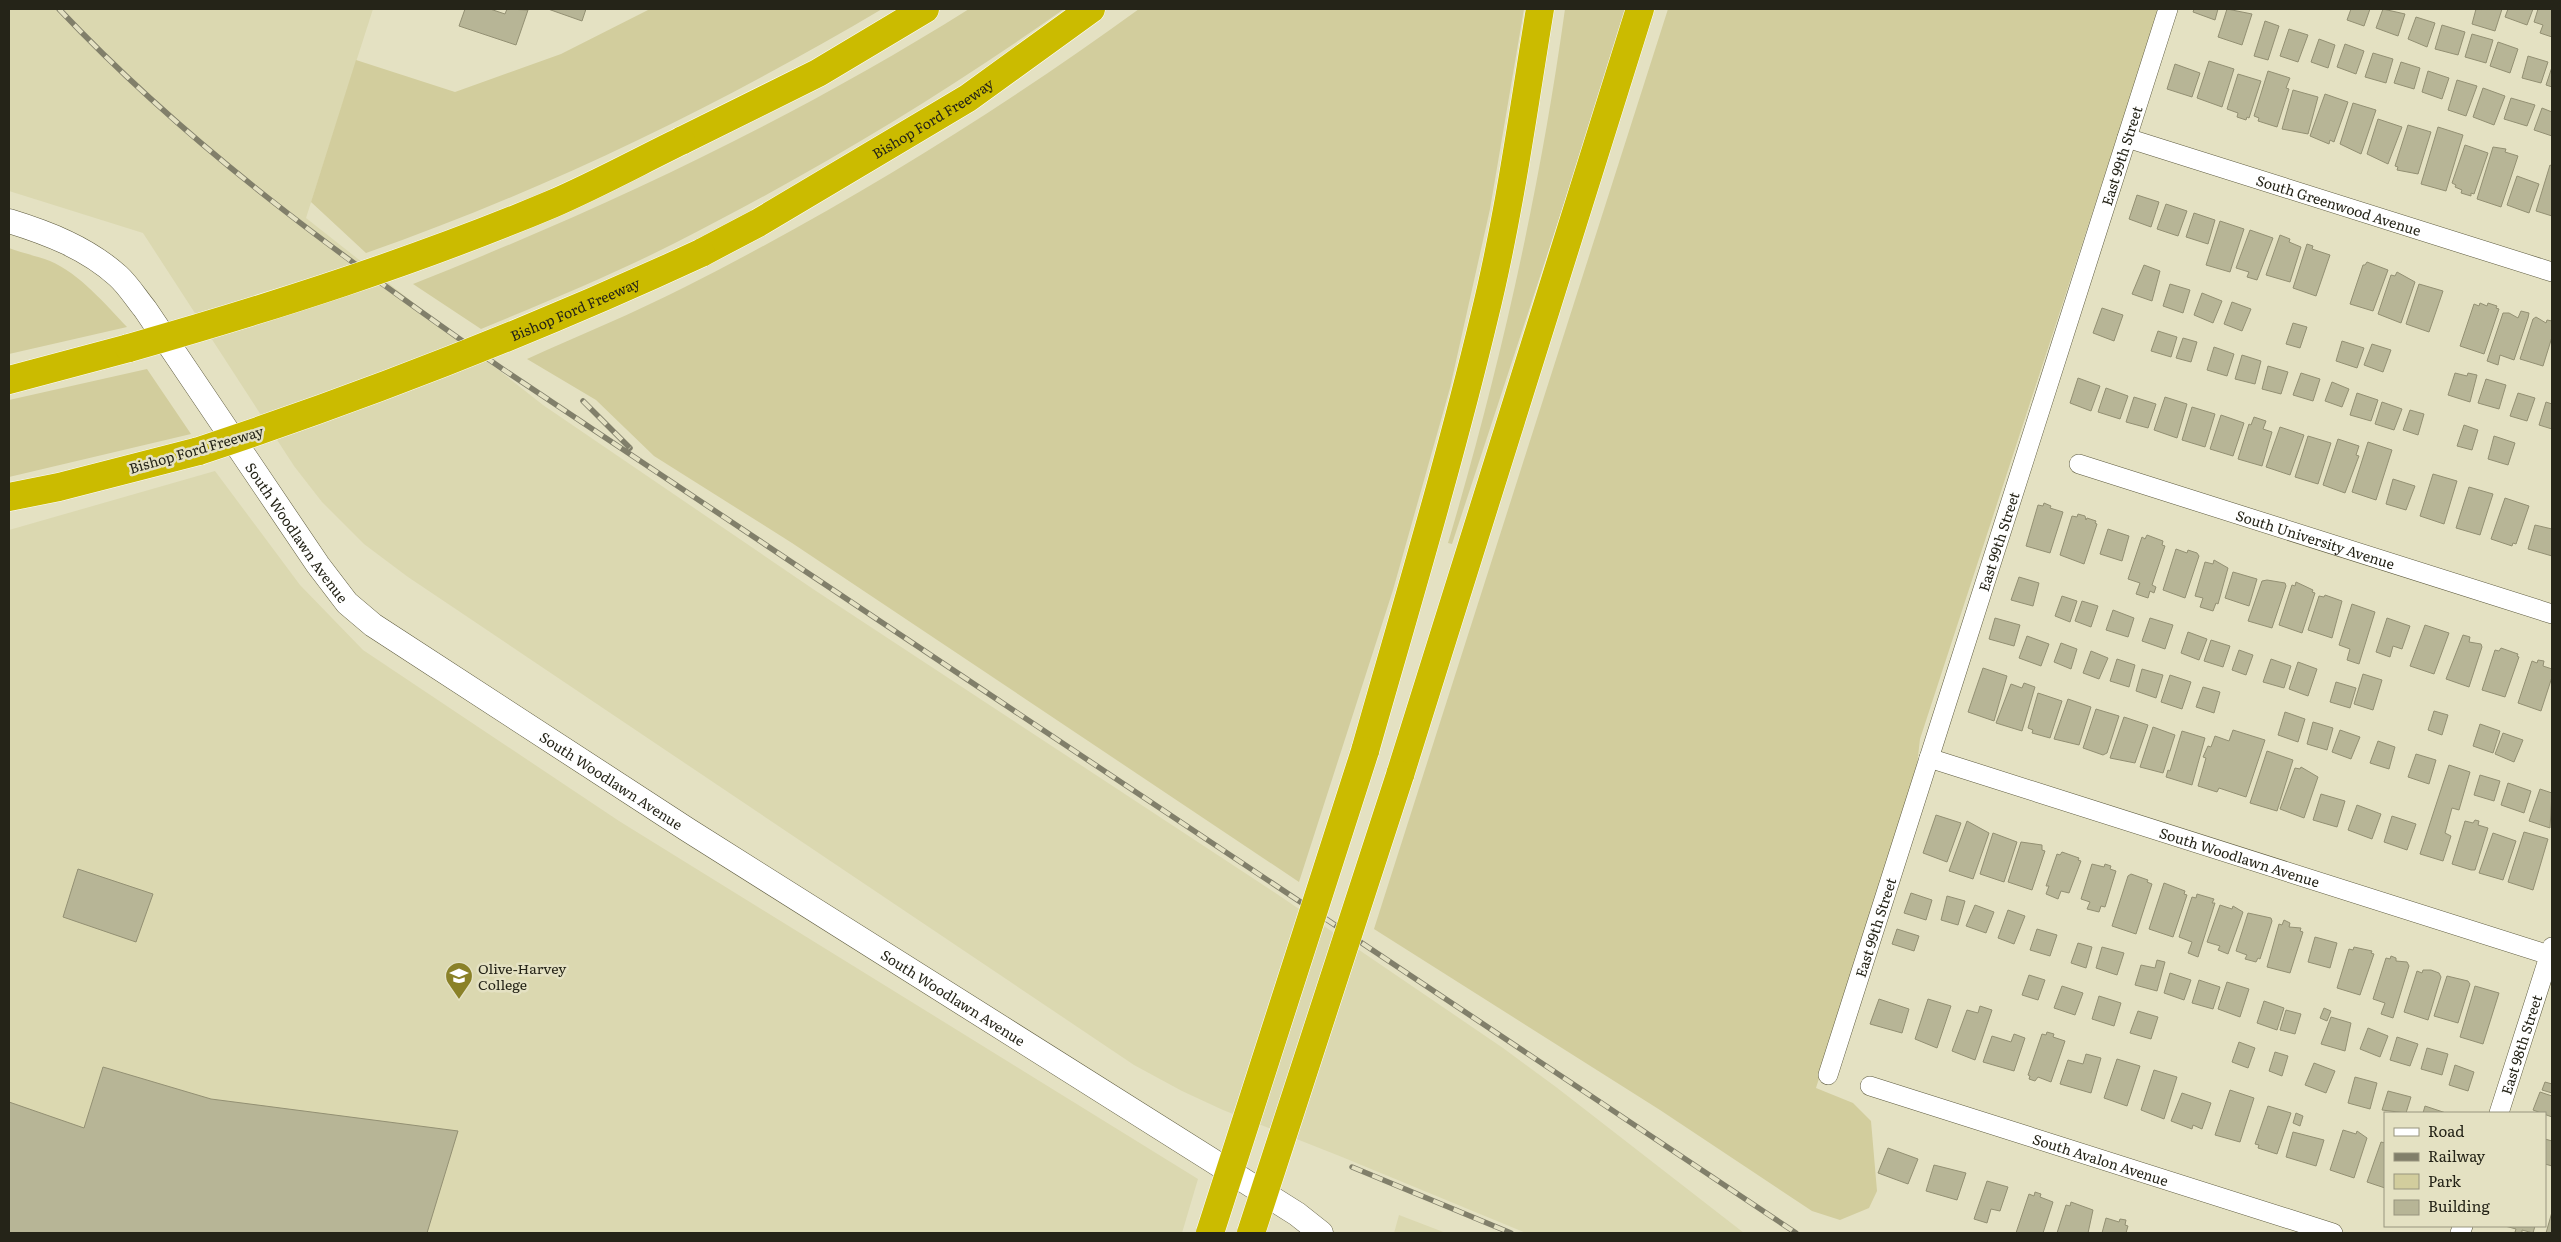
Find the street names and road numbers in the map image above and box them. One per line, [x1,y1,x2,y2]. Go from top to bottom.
street label: Bishop Ford Freeway [868,73,998,163]
street label: East 99th Street [2096,103,2147,208]
street label: South Greenwood Avenue [2254,169,2424,240]
street label: Bishop Ford Freeway [507,272,644,345]
street label: Bishop Ford Freeway [127,420,266,478]
street label: South Woodlawn Avenue [241,458,353,607]
street label: East 99th Street [1973,489,2024,594]
street label: South University Avenue [2234,504,2397,573]
street label: South Woodlawn Avenue [536,726,687,834]
street label: South Woodlawn Avenue [2157,822,2322,892]
street label: East 99th Street [1850,875,1900,980]
street label: South Woodlawn Avenue [877,944,1029,1050]
street label: East 98th Street [2496,992,2546,1097]
street label: South Avalon Avenue [2030,1128,2171,1190]

